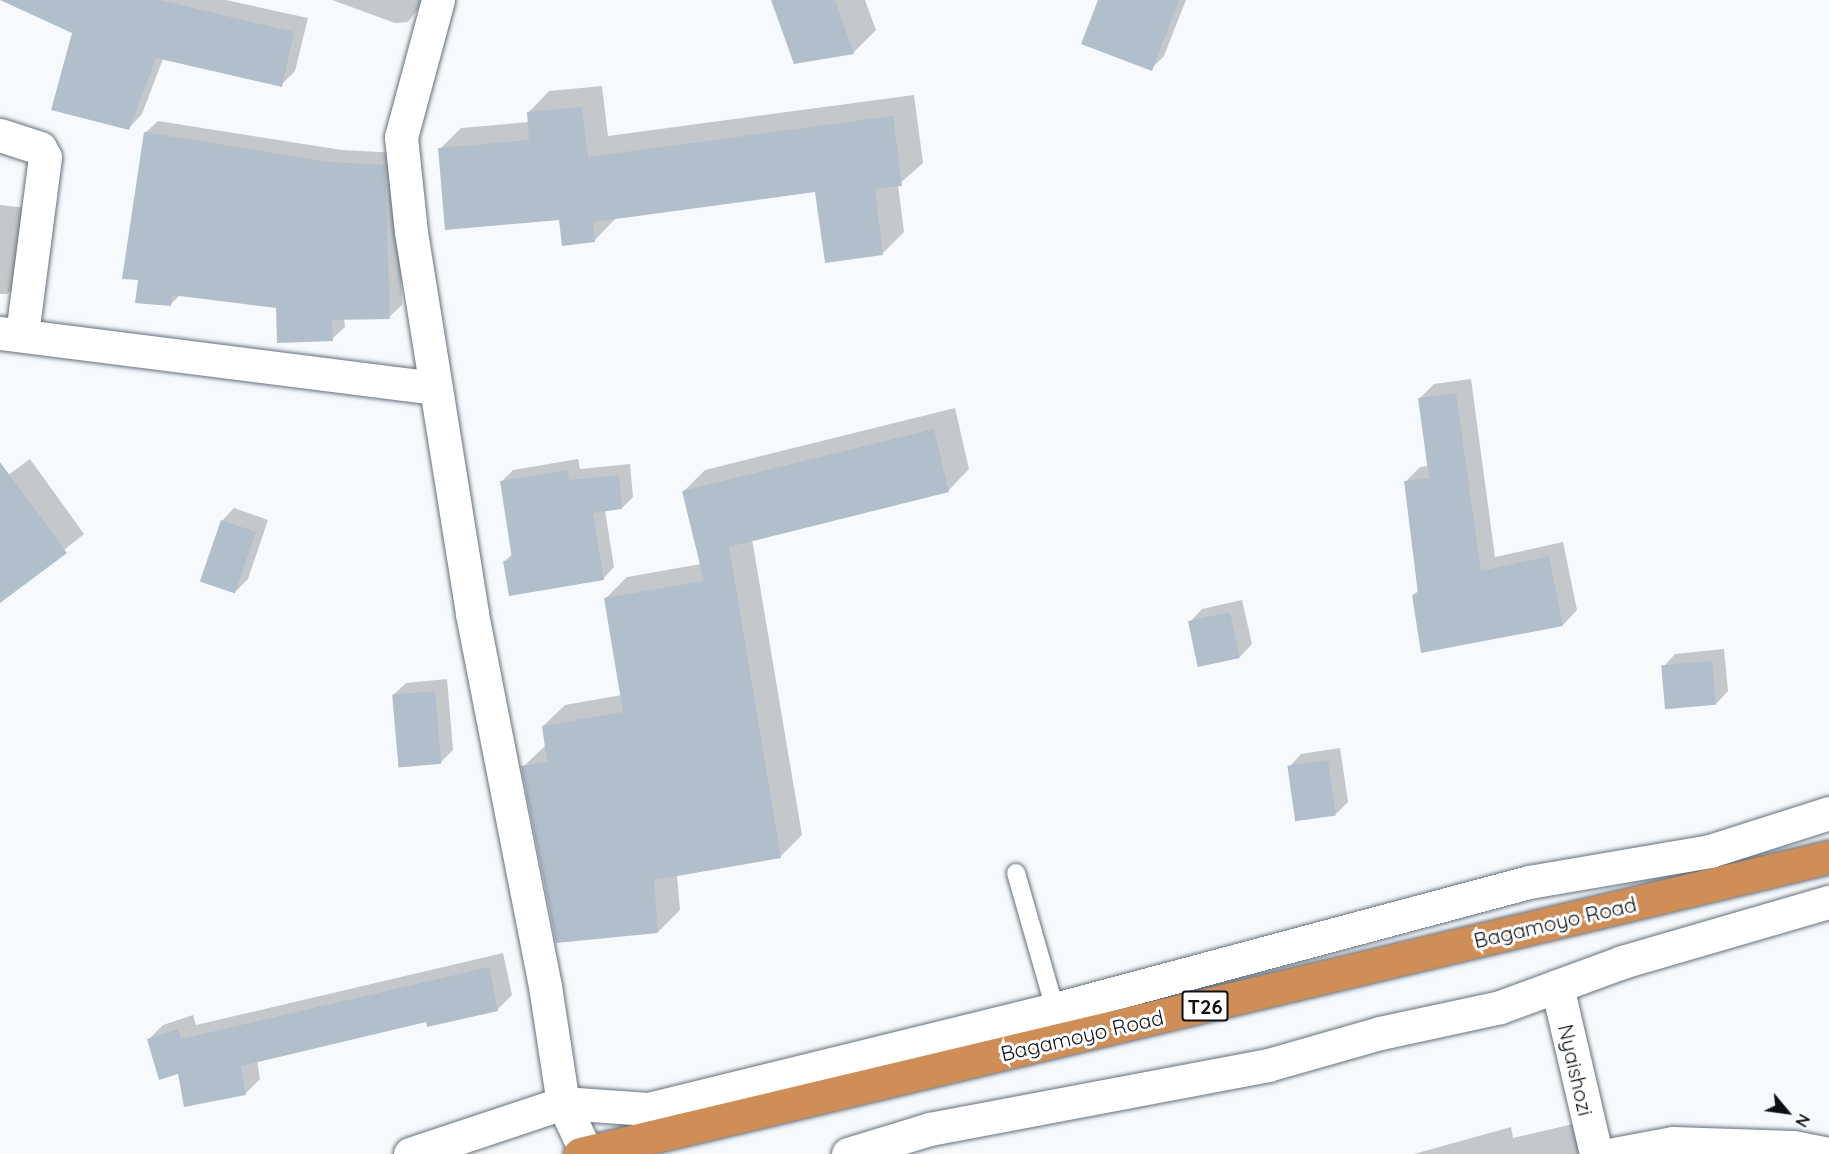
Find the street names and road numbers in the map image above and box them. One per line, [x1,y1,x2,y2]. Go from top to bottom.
street label: Bagamoyo Road [1471,891,1639,953]
road number: T26 [1181,989,1229,1023]
street label: Bagamoyo Road [998,1004,1166,1066]
street label: Nyaishozi [1553,1022,1599,1118]

